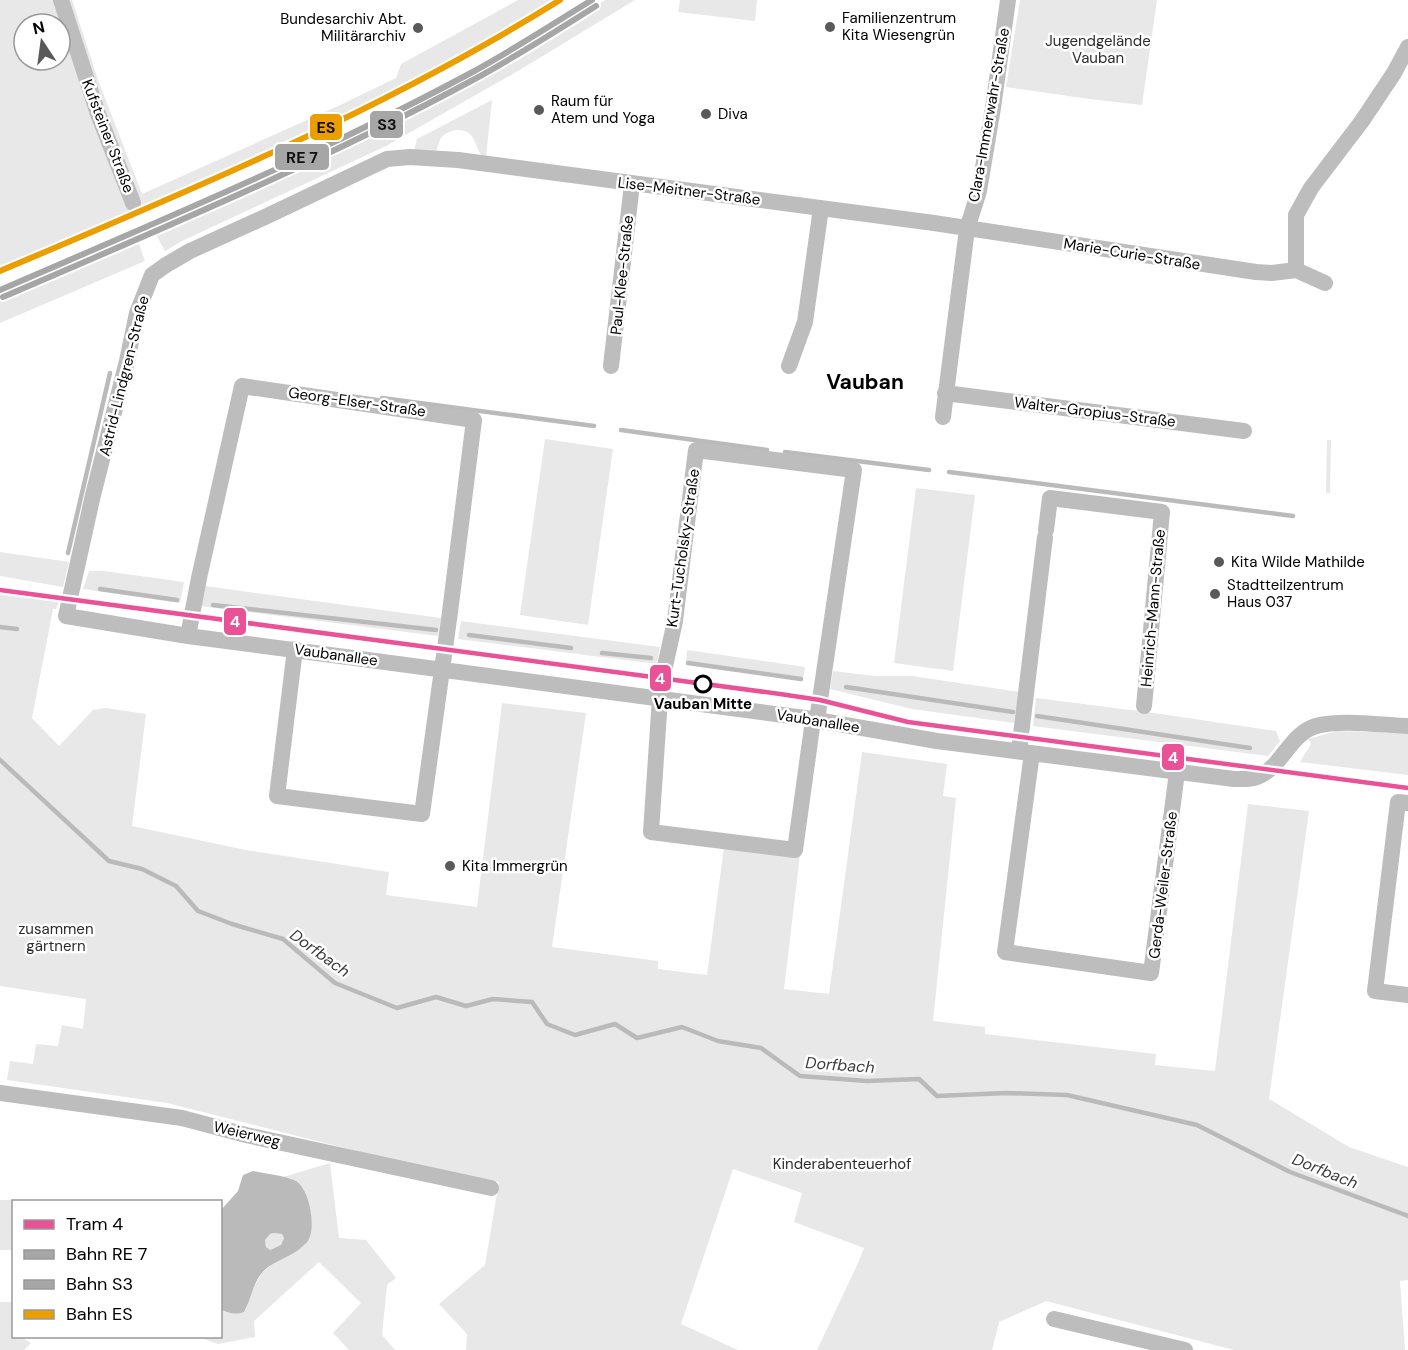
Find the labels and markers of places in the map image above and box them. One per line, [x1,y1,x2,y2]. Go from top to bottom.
place label: Familienzentrum Kita Wiesengrün [842,8,956,45]
place label: Bundesarchiv Abt. Militärarchiv [280,9,406,46]
marker: Familienzentrum Kita Wiesengrün [823,20,837,34]
marker: Bundesarchiv Abt. Militärarchiv [411,21,425,35]
place label: Raum für Atem und Yoga [551,91,655,128]
marker: Raum für Atem und Yoga [532,103,546,117]
place label: Diva [718,104,748,124]
marker: Diva [699,107,713,121]
place label: Kita Wilde Mathilde [1231,552,1365,572]
marker: Kita Wilde Mathilde [1212,555,1226,569]
place label: Stadtteilzentrum Haus 037 [1227,575,1344,612]
marker: Stadtteilzentrum Haus 037 [1208,587,1222,601]
marker: Vauban Mitte [694,675,712,693]
place label: Vauban Mitte [654,694,752,714]
place label: Kita Immergrün [462,856,568,876]
marker: Kita Immergrün [443,859,457,873]

